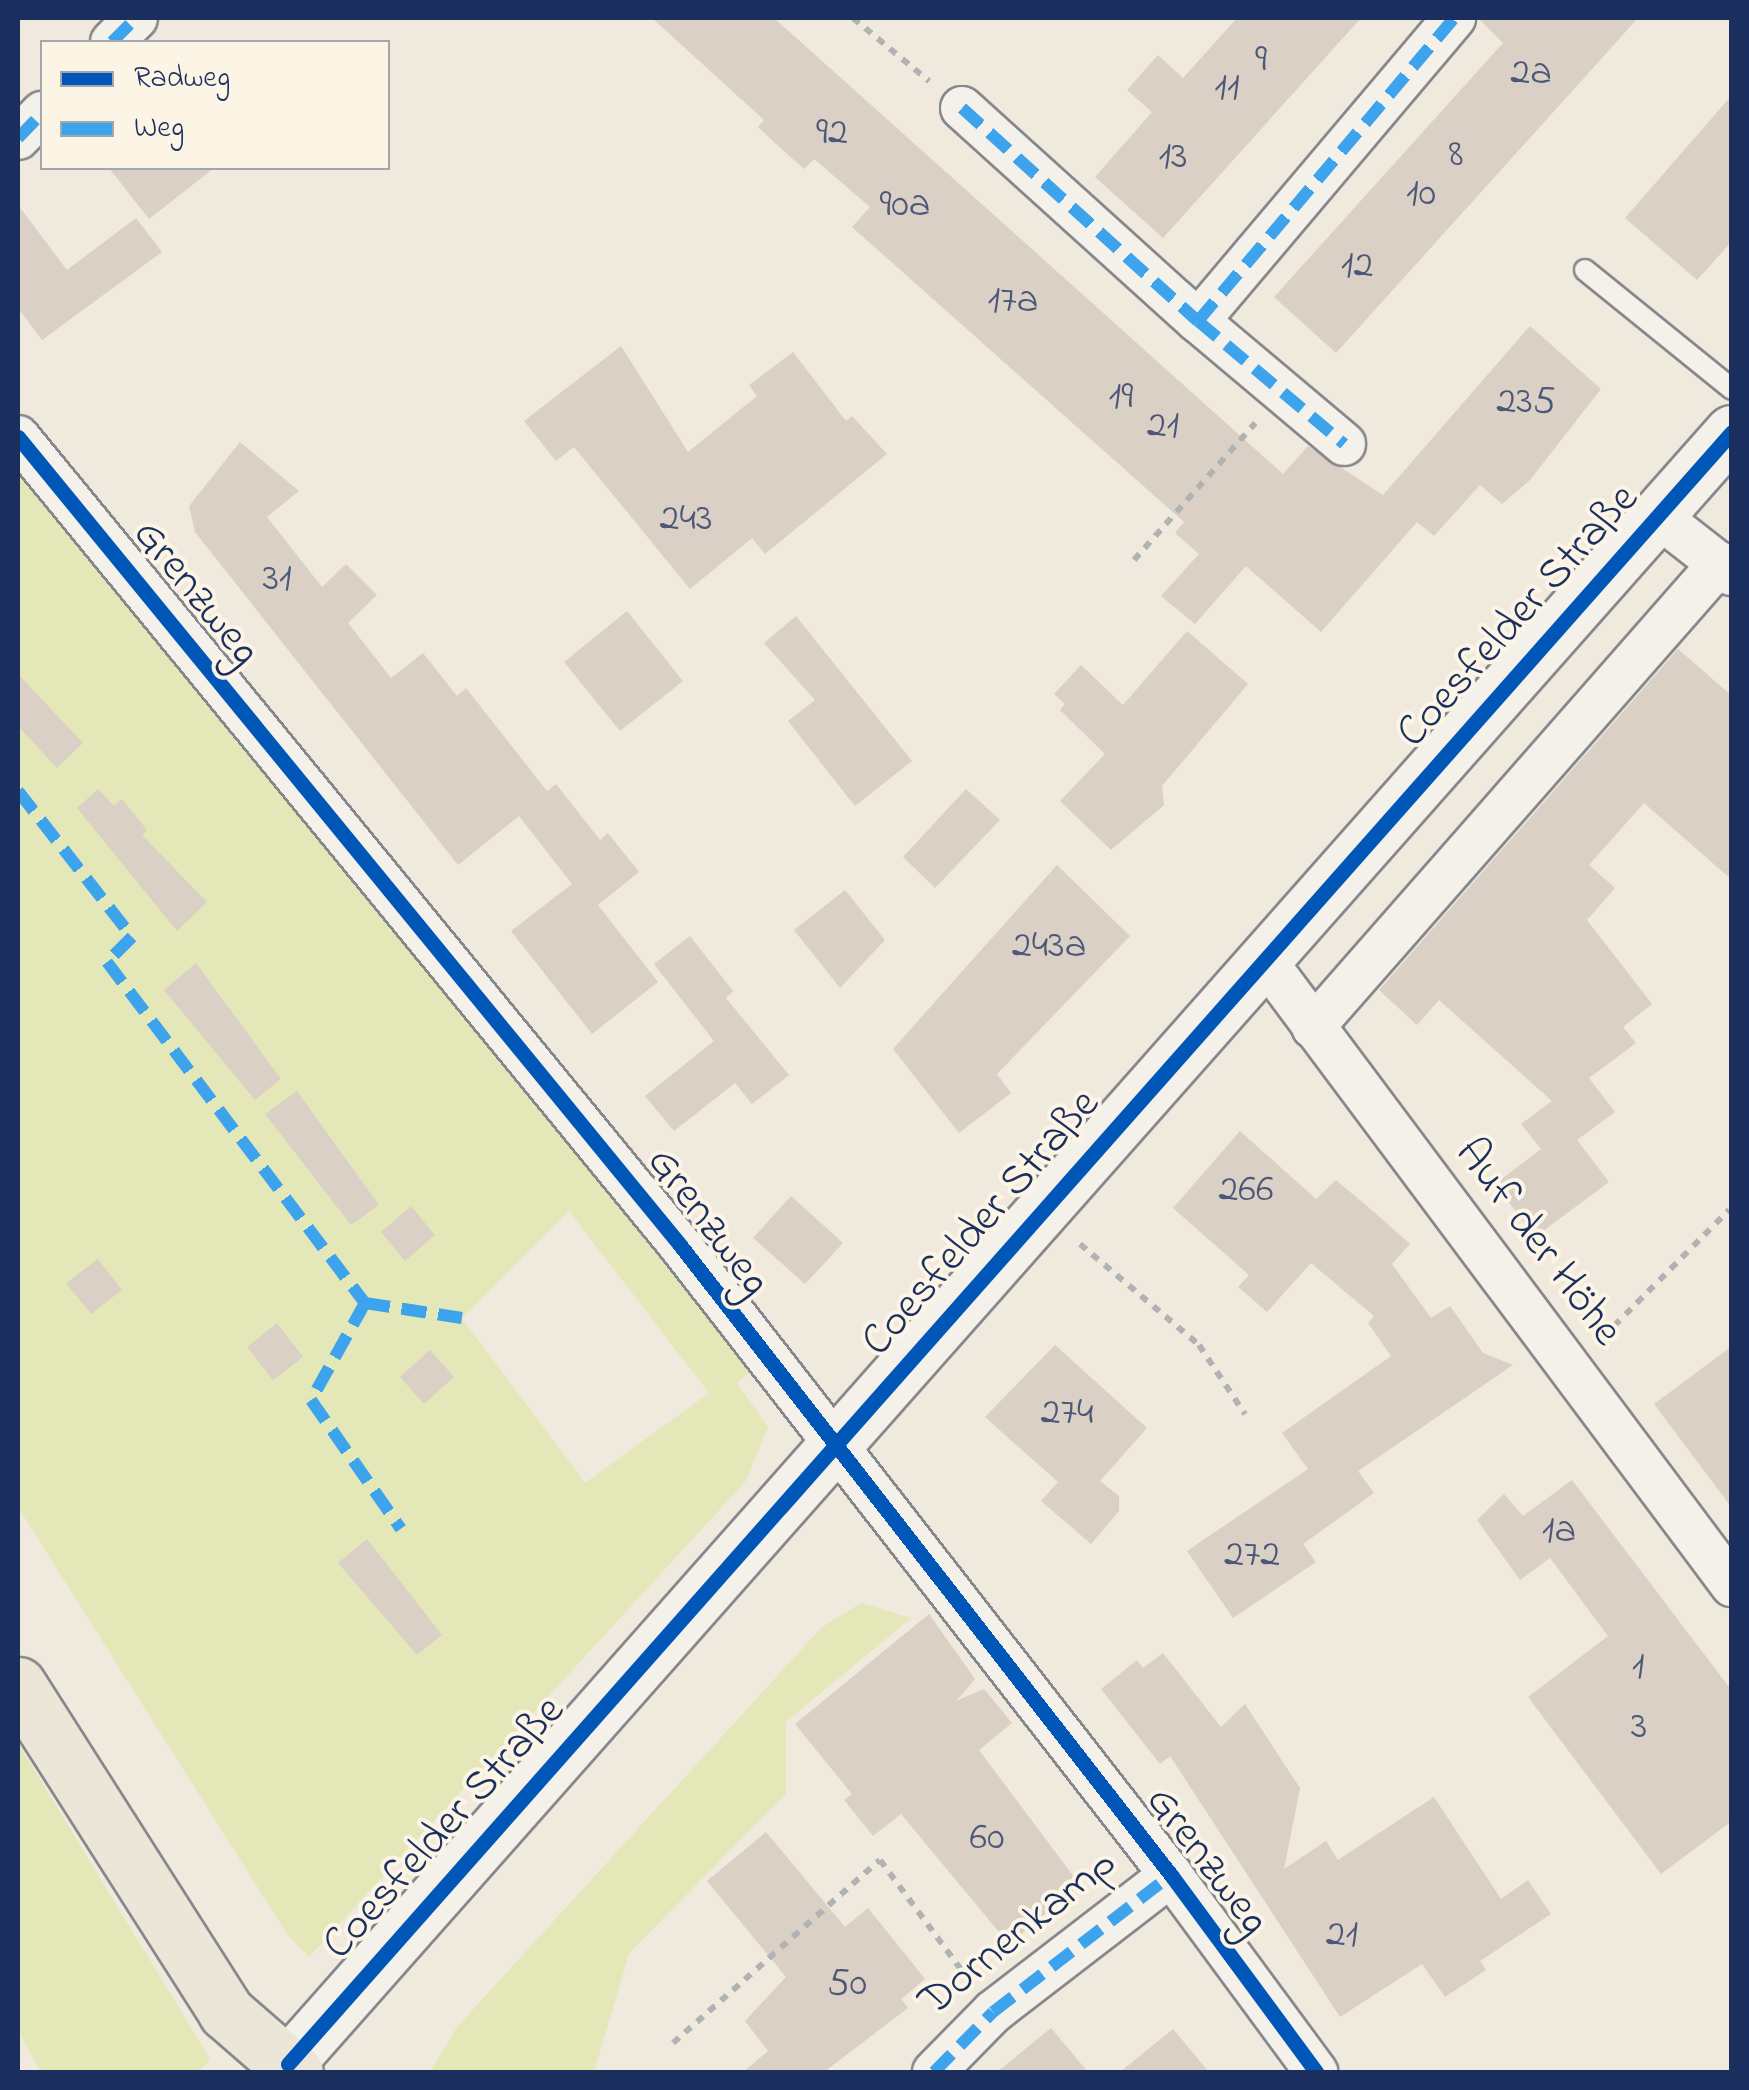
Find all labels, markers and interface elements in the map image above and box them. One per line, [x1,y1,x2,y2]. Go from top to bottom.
house number: 9 [1255,37,1267,85]
legend [40,40,390,170]
house number: 2a [1510,50,1552,98]
text: Radweg [134,57,230,101]
house number: 11 [1214,65,1240,113]
text: Weg [134,107,184,151]
house number: 92 [816,110,848,158]
house number: 8 [1449,132,1463,180]
house number: 13 [1158,134,1188,182]
house number: 10 [1406,171,1436,219]
house number: 90a [880,182,930,230]
house number: 12 [1341,243,1373,291]
house number: 17a [988,278,1038,326]
house number: 19 [1109,374,1133,422]
house number: 235 [1496,379,1556,427]
house number: 21 [1147,403,1179,451]
street label: Coesfelder Straße [1386,474,1652,760]
house number: 243 [660,496,712,544]
street label: Grenzweg [119,510,271,678]
house number: 31 [262,556,292,604]
house number: 243a [1012,923,1086,971]
street label: Coesfelder Straße [851,1079,1113,1369]
street label: Auf der Höhe [1441,1129,1633,1357]
street label: Grenzweg [633,1138,781,1308]
house number: 266 [1218,1167,1274,1215]
house number: 274 [1041,1390,1093,1438]
house number: 1a [1542,1508,1576,1556]
house number: 272 [1224,1532,1280,1580]
house number: 1 [1632,1644,1644,1692]
street label: Coesfelder Straße [312,1686,578,1972]
house number: 3 [1631,1704,1647,1752]
street label: Grenzweg [1132,1777,1280,1947]
house number: 60 [970,1815,1004,1863]
street label: Dornenkamp [909,1838,1129,2030]
house number: 21 [1326,1912,1358,1960]
house number: 50 [827,1961,867,2009]

